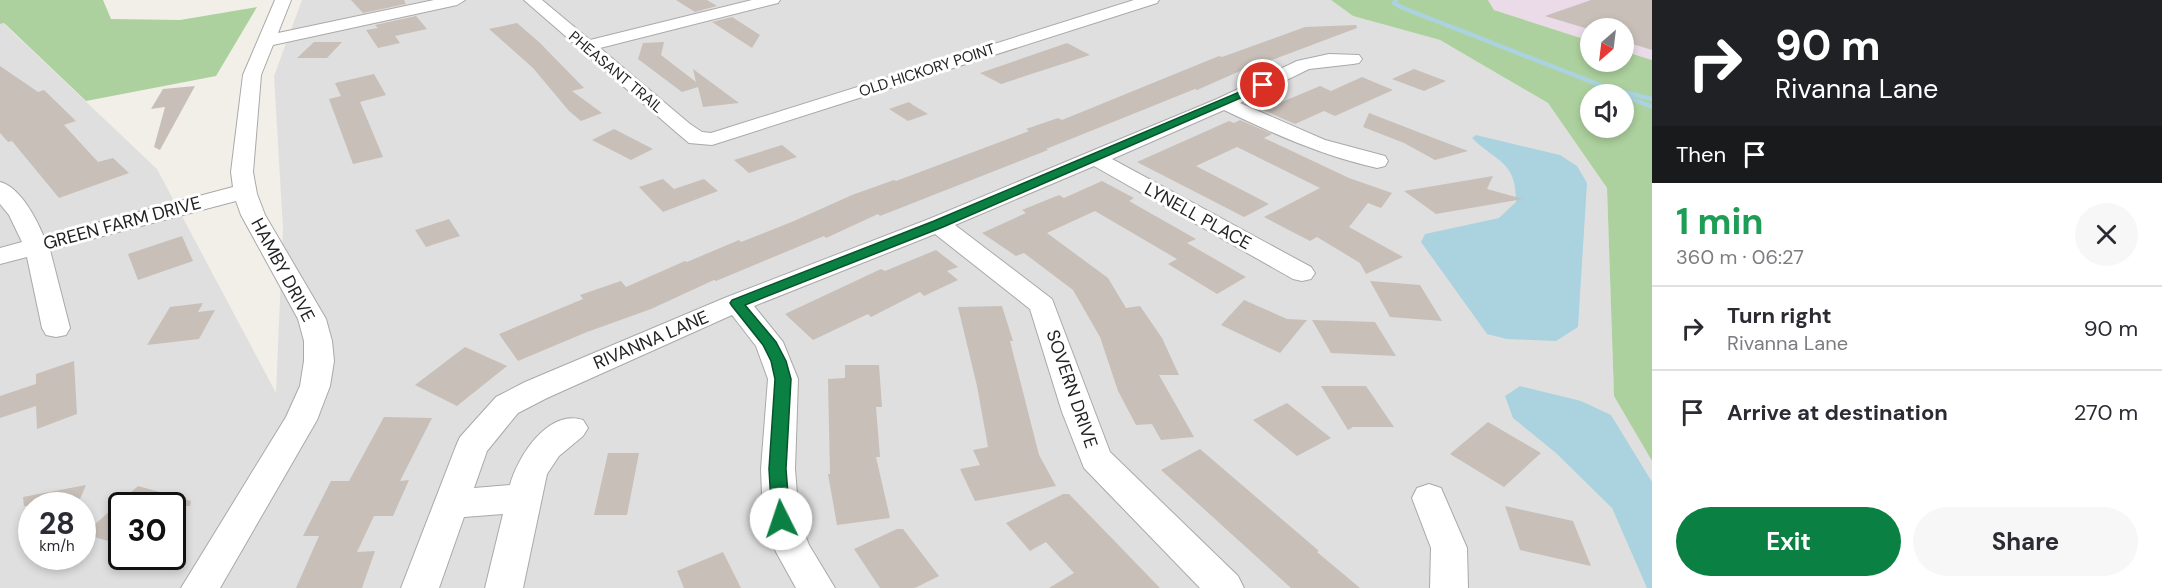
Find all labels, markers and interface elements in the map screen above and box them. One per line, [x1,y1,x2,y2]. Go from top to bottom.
north arrow [1580,18,1634,72]
map controls [1580,18,1634,138]
text: 90 m [1775,18,1881,73]
icon: right [1676,24,1754,102]
street label: PHEASANT TRAIL [565,27,667,117]
street label: OLD HICKORY POINT [856,39,998,101]
pin [1237,59,1288,110]
icon: arrive [1246,68,1279,101]
text: Rivanna Lane [1775,71,1938,106]
button: sound [1580,84,1634,138]
icon: arrive [1738,138,1771,171]
text: Then [1676,140,1726,169]
street label: LYNELL PLACE [1140,177,1256,255]
street label: GREEN FARM DRIVE [40,190,204,256]
text: 1 min [1676,198,1764,245]
button: close [2075,203,2138,266]
street label: HAMBY DRIVE [246,214,320,326]
text: 360 m · 06:27 [1676,244,1804,270]
text: Turn right [1727,301,1832,330]
street label: RIVANNA LANE [590,305,712,375]
icon: right [1676,312,1709,345]
text: 90 m [2084,314,2138,343]
street label: SOVERN DRIVE [1041,327,1103,451]
text: Rivanna Lane [1727,330,1848,356]
icon: arrive [1676,396,1709,429]
text: Arrive at destination [1727,398,1948,427]
text: 270 m [2074,398,2138,427]
position arrow [749,487,813,551]
speed limit sign: 30 [108,492,186,570]
text: 28 [39,504,75,543]
button: Exit [1676,507,1901,576]
button: Share [1913,507,2138,576]
text: km/h [39,536,75,556]

